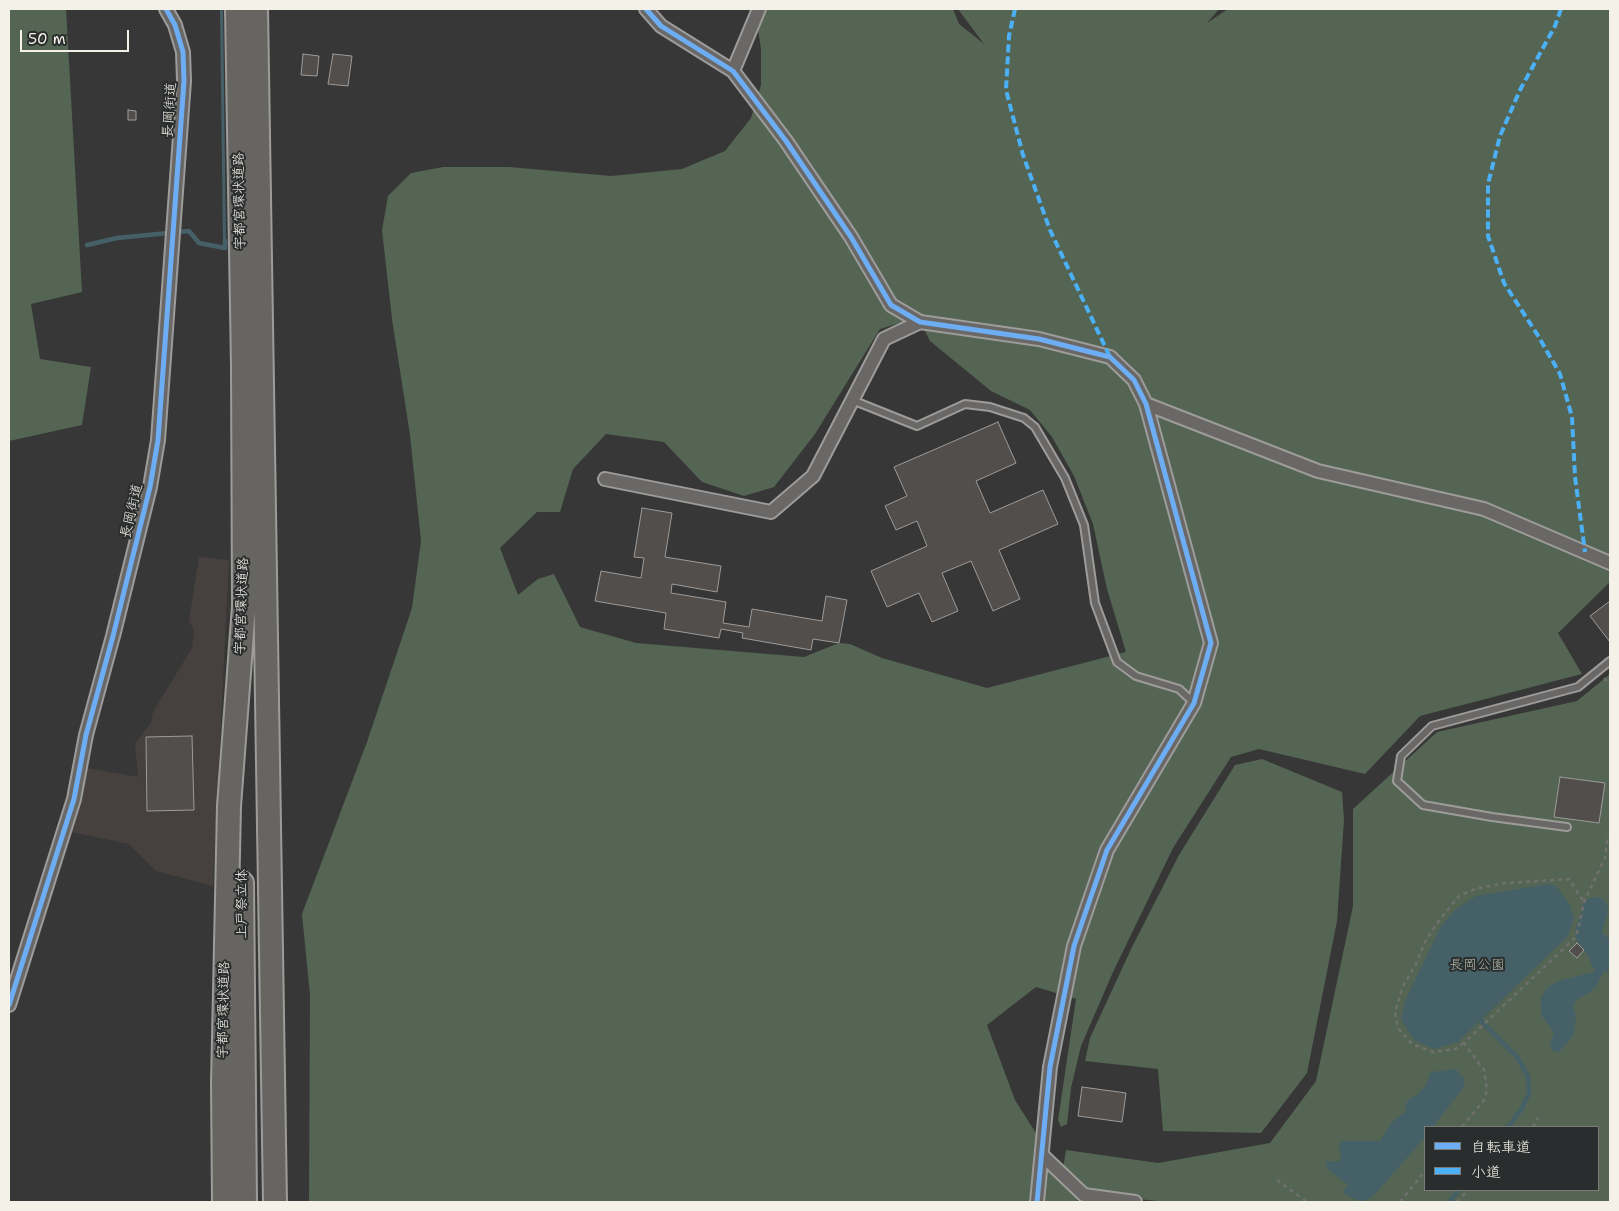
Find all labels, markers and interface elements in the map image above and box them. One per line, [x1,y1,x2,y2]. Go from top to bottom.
scale bar [22,20,131,52]
text: 50 m [28,29,66,49]
street label: 長岡街道 [160,81,180,139]
street label: 宇都宮環状道路 [231,152,249,250]
street label: 長岡街道 [118,482,146,540]
street label: 宇都宮環状道路 [232,557,252,655]
street label: 上戸祭立体 [234,869,250,939]
park label: 長岡公園 [1449,957,1505,973]
street label: 宇都宮環状道路 [215,961,233,1059]
legend [1424,1126,1599,1191]
text: 自転車道 [1471,1137,1531,1157]
text: 小道 [1471,1162,1501,1182]

